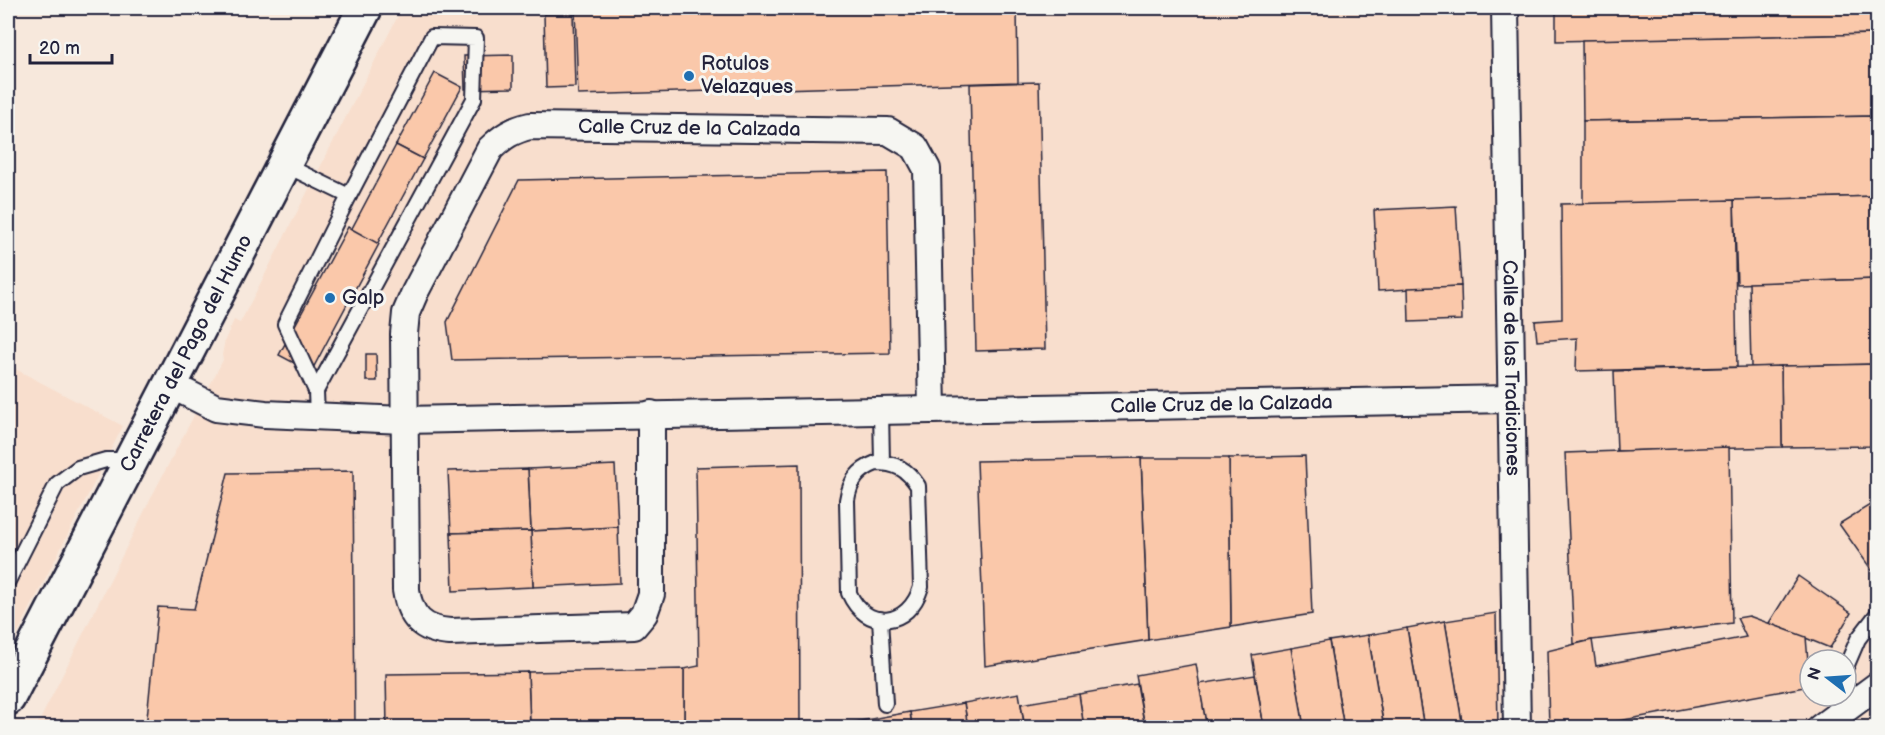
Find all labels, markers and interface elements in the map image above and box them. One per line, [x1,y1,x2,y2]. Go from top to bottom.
scale bar [30,27,112,65]
text: 20 m [39,38,80,59]
place label: Rotulos Velazques [701,52,793,99]
marker: Rotulos Velazques [682,69,696,83]
street label: Calle Cruz de la Calzada [578,115,801,142]
street label: Carretera del Pago del Humo [115,231,258,476]
street label: Calle de las Tradiciones [1497,260,1525,476]
place label: Galp [342,286,384,310]
marker: Galp [323,291,337,305]
street label: Calle Cruz de la Calzada [1110,390,1333,419]
north arrow [1798,648,1858,708]
text: N [1804,666,1826,683]

